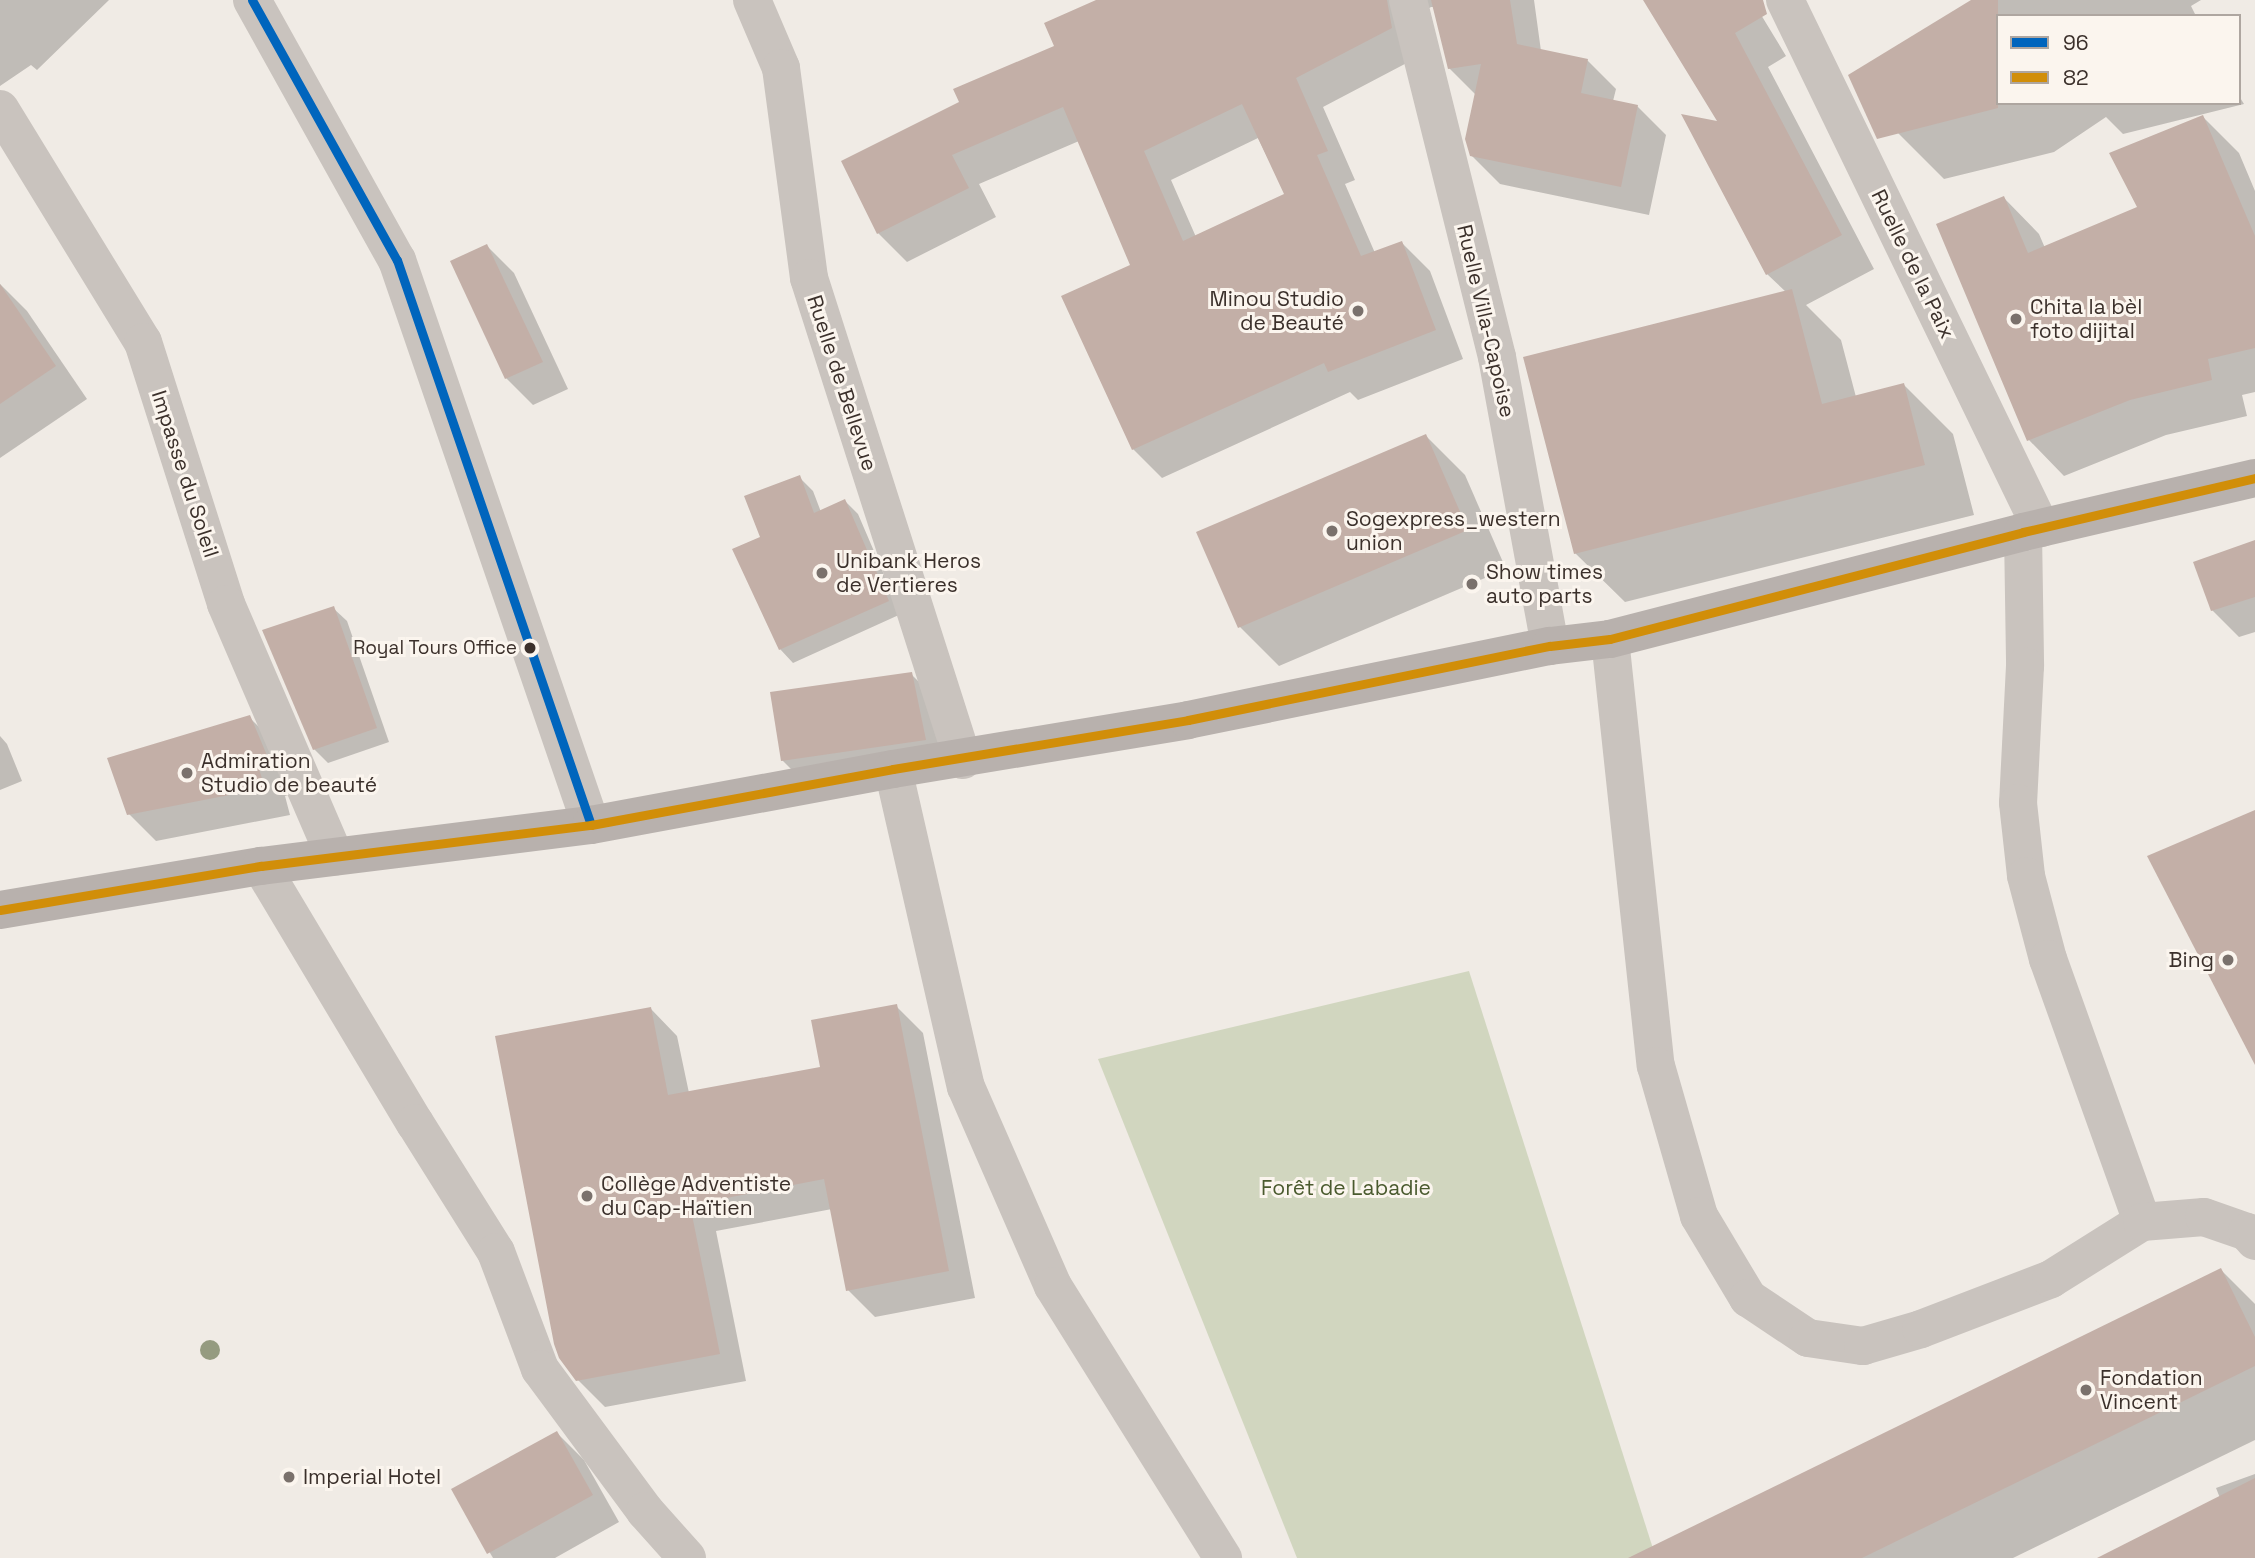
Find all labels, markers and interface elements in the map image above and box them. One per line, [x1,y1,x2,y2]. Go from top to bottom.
legend [1996,14,2241,105]
text: 96 [2063,29,2089,56]
text: 82 [2063,64,2089,91]
street label: Ruelle de la Paix [1866,185,1960,343]
street label: Ruelle Villa-Capoise [1452,222,1520,420]
place label: Minou Studio de Beauté [1210,286,1344,336]
street label: Ruelle de Bellevue [802,292,882,474]
place label: Chita la bèl foto dijital [2030,294,2142,344]
marker: Minou Studio de Beauté [1350,303,1366,319]
marker: Chita la bèl foto dijital [2008,311,2024,327]
street label: Impasse du Soleil [146,387,224,561]
place label: Sogexpress_western union [1346,506,1561,556]
marker: Sogexpress_western union [1324,523,1340,539]
place label: Unibank Heros de Vertieres [836,548,981,598]
place label: Show times auto parts [1486,559,1603,609]
marker: Unibank Heros de Vertieres [814,565,830,581]
marker: Show times auto parts [1464,576,1480,592]
place label: Royal Tours Office [353,637,517,659]
marker: Royal Tours Office [523,641,537,655]
place label: Admiration Studio de beauté [201,748,377,798]
marker: Admiration Studio de beauté [179,765,195,781]
place label: Bing [2169,947,2214,973]
marker: Bing [2220,952,2236,968]
place label: Collège Adventiste du Cap-Haïtien [601,1171,791,1221]
park label: Forêt de Labadie [1261,1175,1431,1201]
marker: Collège Adventiste du Cap-Haïtien [579,1188,595,1204]
place label: Fondation Vincent [2100,1365,2203,1415]
marker: Fondation Vincent [2078,1382,2094,1398]
place label: Imperial Hotel [303,1464,441,1490]
marker: Imperial Hotel [281,1469,297,1485]

